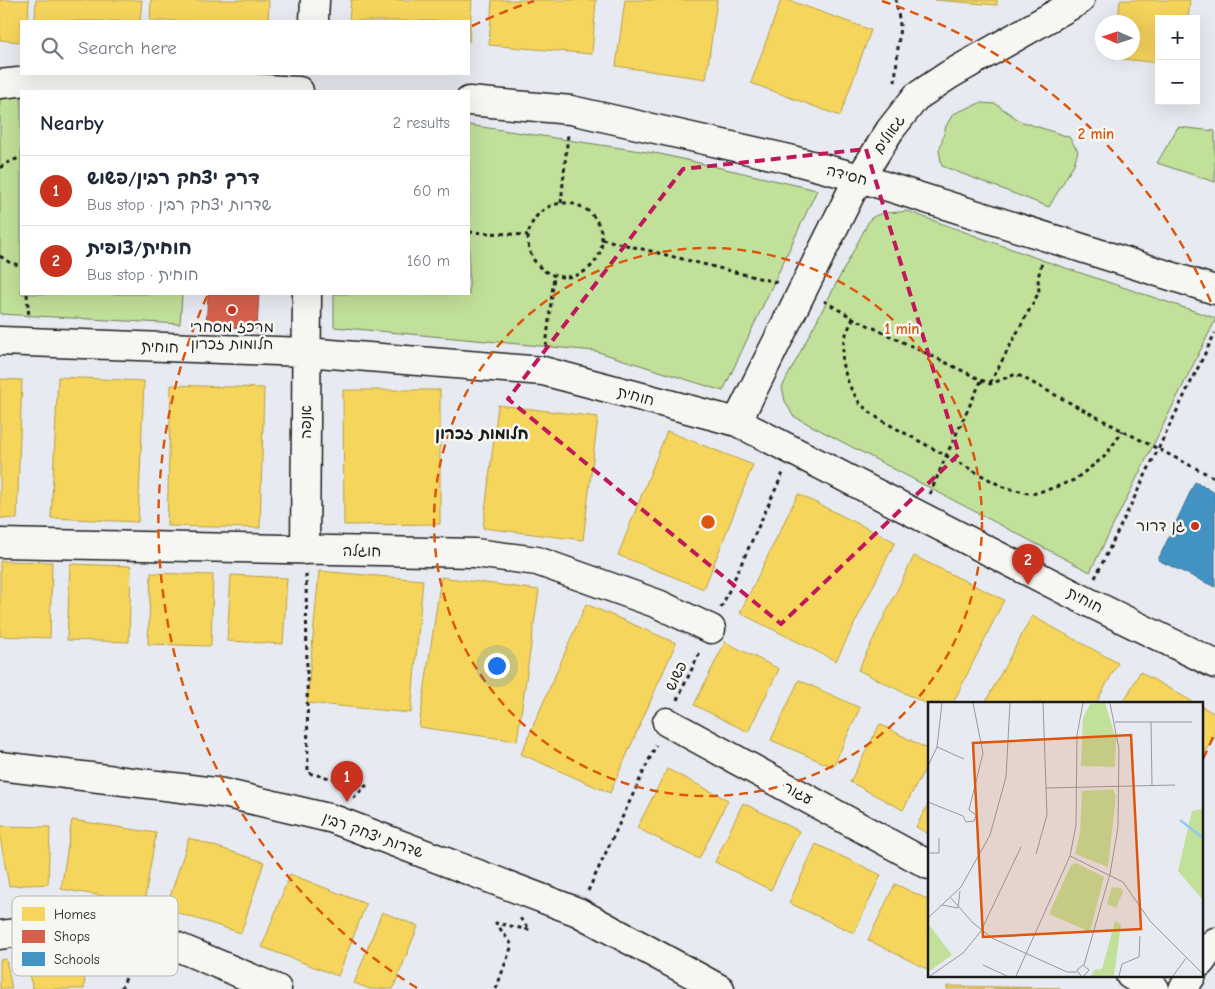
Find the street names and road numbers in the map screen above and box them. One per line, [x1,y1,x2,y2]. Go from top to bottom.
street label: גאולים [869,111,909,157]
street label: חסידה [824,161,870,189]
street label: חוחית [141,337,179,357]
street label: חוחית [615,382,657,410]
street label: אנפה [297,405,315,439]
street label: חוגלה [343,542,381,560]
street label: חוחית [1064,583,1106,617]
street label: פשוש [661,658,691,694]
street label: עגור [780,778,816,809]
street label: שדרות יצחק רבין [320,808,426,862]

